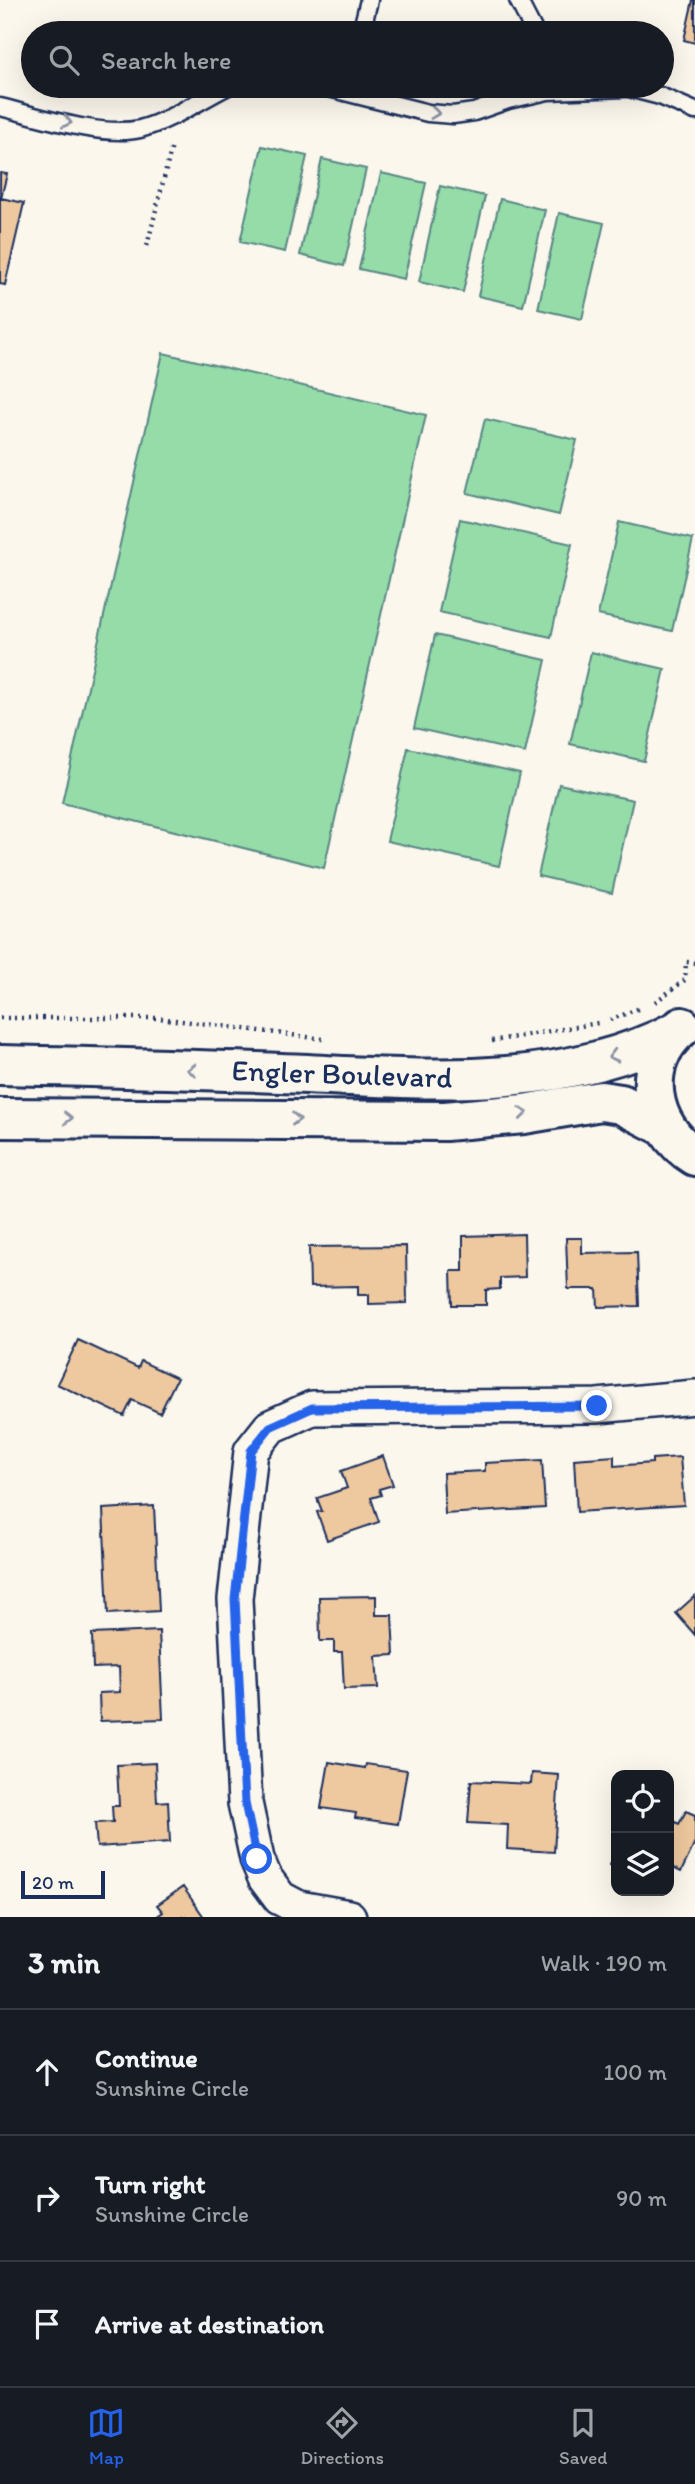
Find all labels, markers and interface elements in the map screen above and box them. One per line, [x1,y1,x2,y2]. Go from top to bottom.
search box [21,21,674,98]
icon: search [45,41,83,79]
text: Search here [101,44,231,76]
one-way arrow [429,106,441,121]
one-way arrow [61,114,73,129]
one-way arrow [607,1048,619,1062]
street label: Engler Boulevard [231,1051,453,1096]
one-way arrow [187,1062,198,1077]
one-way arrow [517,1106,529,1121]
one-way arrow [63,1110,74,1126]
one-way arrow [291,1111,301,1127]
route end [581,1390,612,1421]
map controls [611,1770,674,1896]
button: locate [611,1770,674,1833]
button: layers [611,1833,674,1896]
route start [241,1843,272,1874]
scale bar [21,1868,105,1900]
text: 20 m [32,1871,74,1894]
text: 3 min [28,1944,100,1981]
text: Walk · 190 m [541,1949,667,1977]
text: Continue [95,2042,198,2074]
icon: ahead [28,2053,66,2091]
text: 100 m [603,2058,667,2086]
text: Sunshine Circle [95,2074,249,2102]
text: Turn right [95,2168,206,2200]
icon: right [28,2179,66,2217]
text: 90 m [616,2184,667,2212]
text: Sunshine Circle [95,2200,249,2228]
icon: arrive [28,2305,66,2343]
text: Arrive at destination [95,2308,324,2340]
tab: Map [87,2404,125,2469]
tab: Directions [300,2404,384,2469]
tab: Saved [559,2404,607,2469]

